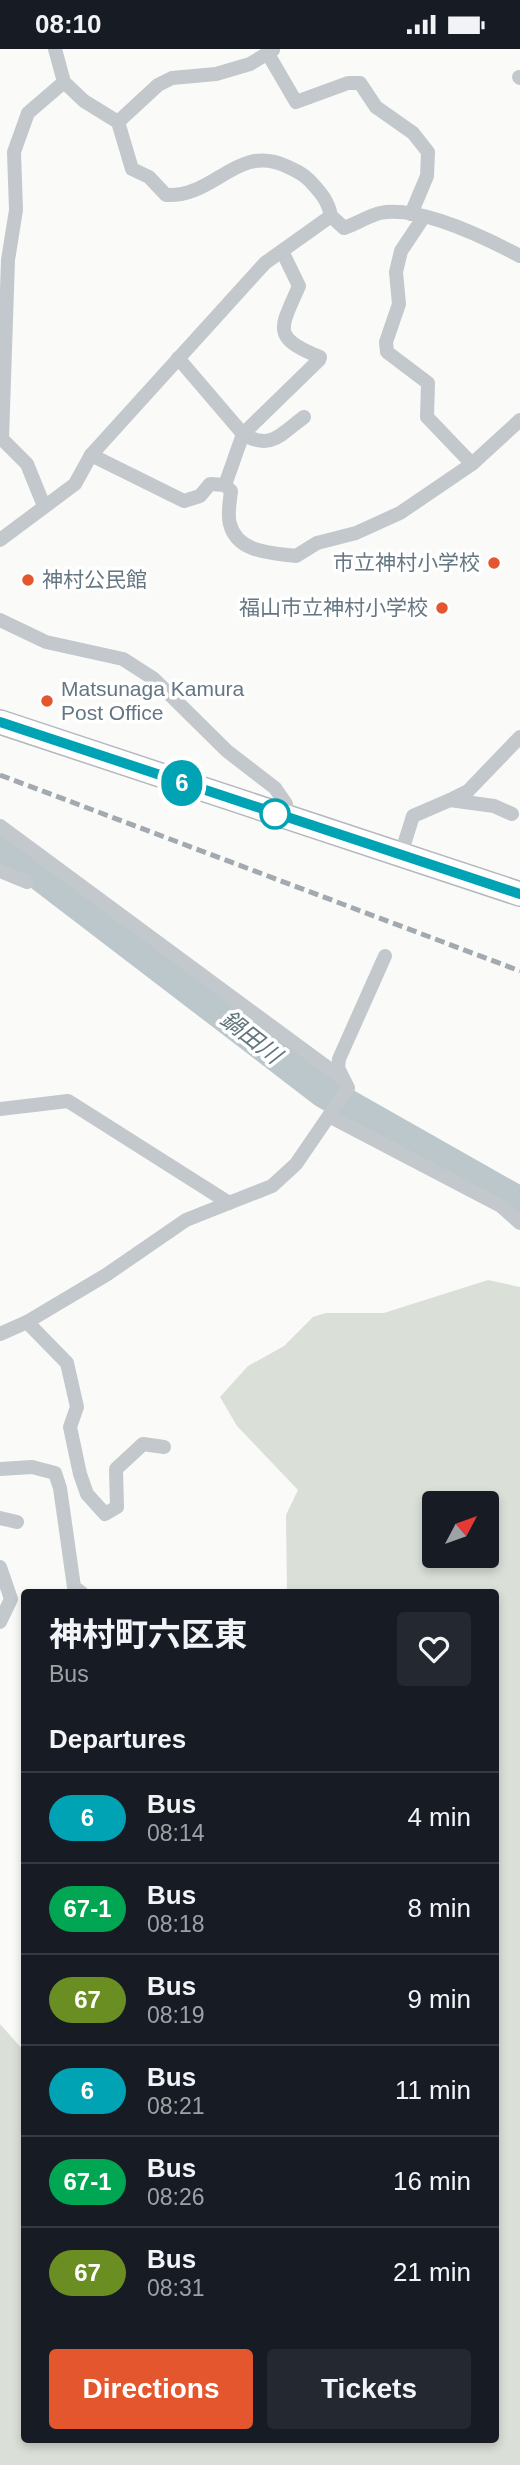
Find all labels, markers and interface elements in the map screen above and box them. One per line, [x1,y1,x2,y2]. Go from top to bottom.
text: 08:10 [35,9,102,39]
place label: 市立神村小学校 [333,551,480,574]
marker: 市立神村小学校 [486,555,502,571]
place label: 神村公民館 [42,568,147,591]
marker: 神村公民館 [20,572,36,588]
place label: 福山市立神村小学校 [239,596,428,619]
marker: 福山市立神村小学校 [434,600,450,616]
place label: Matsunaga Kamura Post Office [61,677,245,724]
marker: Matsunaga Kamura Post Office [39,693,55,709]
line badge: 6 [159,760,205,806]
text: 6 [175,769,189,796]
unlabelled marker [260,799,290,829]
water label: 鍋田川 [216,1006,289,1070]
north arrow [422,1491,499,1568]
map controls [422,1491,499,1568]
button: heart [397,1612,471,1686]
text: 神村町六区東 [49,1616,247,1653]
text: Bus [49,1661,89,1687]
text: Departures [49,1724,186,1754]
text: Bus [147,1789,196,1819]
text: 4 min [407,1802,471,1832]
text: 6 [81,1804,94,1831]
text: 08:14 [147,1820,205,1846]
text: Bus [147,1880,196,1910]
text: 8 min [407,1893,471,1923]
text: 67-1 [63,1895,112,1922]
text: 08:18 [147,1911,205,1937]
text: Bus [147,1971,196,2001]
text: 9 min [407,1984,471,2014]
text: 67 [74,1986,101,2013]
text: 08:19 [147,2002,205,2028]
text: Bus [147,2062,196,2092]
text: 11 min [395,2075,471,2105]
text: 6 [81,2077,94,2104]
text: 08:21 [147,2093,205,2119]
text: Bus [147,2153,196,2183]
text: 16 min [393,2166,471,2196]
text: 67-1 [63,2168,112,2195]
text: 08:26 [147,2184,205,2210]
text: Bus [147,2244,196,2274]
text: 21 min [393,2257,471,2287]
text: 67 [74,2259,101,2286]
text: 08:31 [147,2275,205,2301]
button: Directions [49,2349,253,2429]
button: Tickets [267,2349,471,2429]

